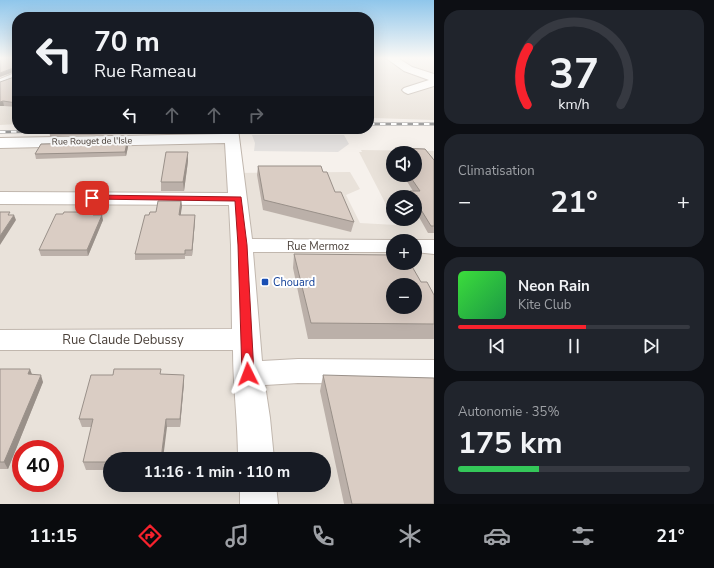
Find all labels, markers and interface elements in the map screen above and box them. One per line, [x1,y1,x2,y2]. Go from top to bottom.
text: 70 m [94,23,160,61]
icon: left [28,28,80,80]
text: 37 [549,46,599,103]
text: Rue Rameau [94,59,197,83]
text: km/h [558,94,590,113]
icon: left [119,104,141,126]
icon: ahead [161,104,183,126]
icon: ahead [203,104,225,126]
icon: right [245,104,267,126]
street label: Rue Rouget de l'Isle [52,134,132,148]
map controls [386,146,422,314]
button: sound [386,146,422,182]
text: Climatisation [458,162,535,180]
pin [75,181,109,215]
text: 21° [550,182,598,223]
icon: arrive [81,187,103,209]
text: − [458,187,471,217]
text: + [677,187,690,217]
button: layers [386,190,422,226]
button: + [386,234,422,270]
street label: Rue Mermoz [287,239,349,254]
place label: Chouard [273,275,315,290]
text: Neon Rain [518,276,590,296]
marker: Chouard [260,277,270,287]
button: − [386,278,422,314]
text: Kite Club [518,296,571,314]
street label: Rue Claude Debussy [62,331,184,349]
icon: previous [486,335,508,357]
icon: pause [563,335,585,357]
icon: next [640,335,662,357]
position arrow [227,353,269,395]
text: Autonomie · 35% [458,403,560,421]
text: 175 km [458,423,563,464]
speed limit sign: 40 [12,440,64,492]
text: 11:16 · 1 min · 110 m [144,462,290,482]
icon: directions [136,522,164,550]
icon: music [223,522,251,550]
icon: phone [309,522,337,550]
icon: climate [396,522,424,550]
icon: car [483,522,511,550]
icon: filters [569,522,597,550]
text: 11:15 [29,524,77,548]
text: 21° [656,524,685,548]

